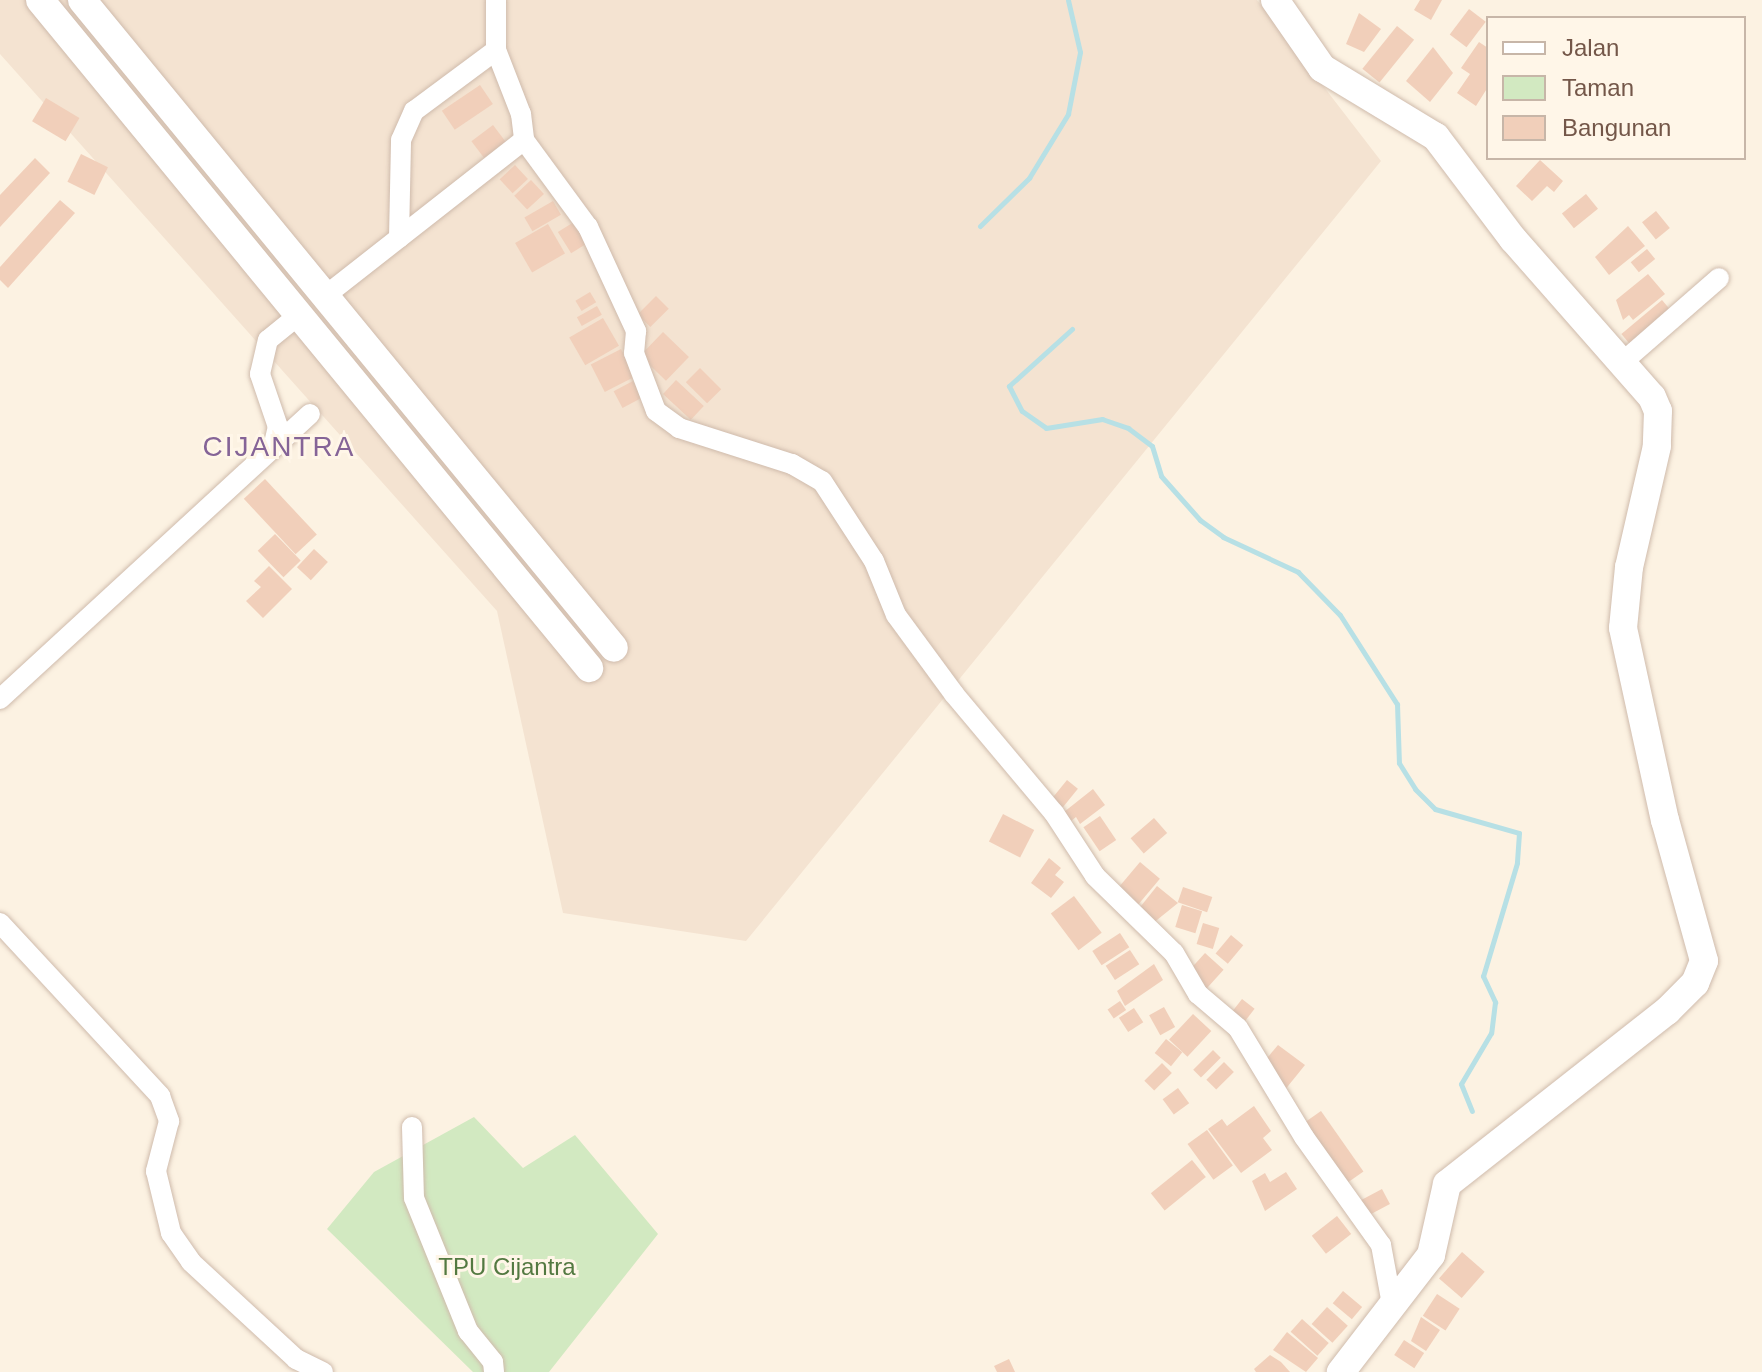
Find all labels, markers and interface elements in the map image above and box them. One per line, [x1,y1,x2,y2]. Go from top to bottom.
legend [1486,16,1746,160]
text: Jalan [1562,34,1619,61]
text: Taman [1562,74,1634,101]
text: Bangunan [1562,114,1671,141]
district label: CIJANTRA [203,430,355,464]
park label: TPU Cijantra [438,1253,576,1281]

